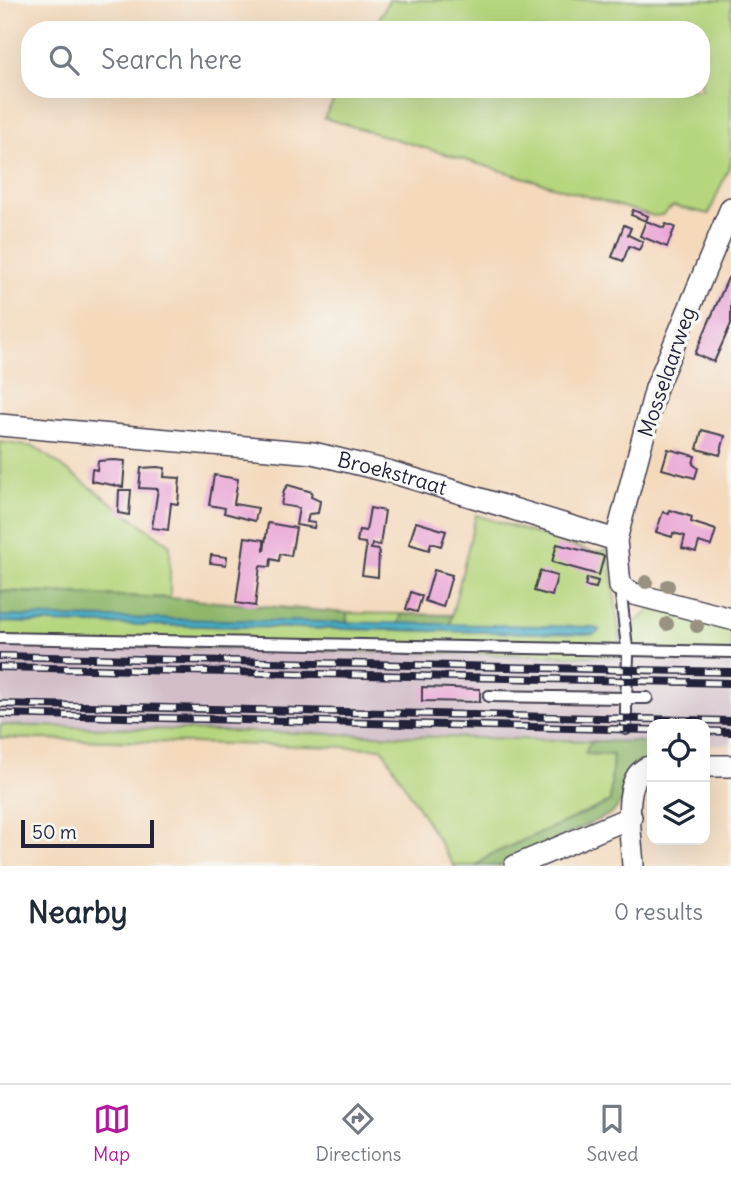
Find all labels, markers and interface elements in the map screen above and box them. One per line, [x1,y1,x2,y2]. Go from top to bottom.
search box [21,21,710,98]
icon: search [45,41,83,79]
text: Search here [101,43,242,76]
street label: Mosselaarweg [632,303,701,440]
street label: Broekstraat [335,445,450,501]
map controls [647,719,710,845]
button: locate [647,719,710,782]
button: layers [647,782,710,845]
scale bar [21,817,154,849]
text: 50 m [32,820,77,844]
text: Nearby [28,893,128,931]
text: 0 results [614,897,703,926]
tab: Map [93,1100,131,1166]
tab: Directions [316,1100,401,1166]
tab: Saved [586,1100,638,1166]

